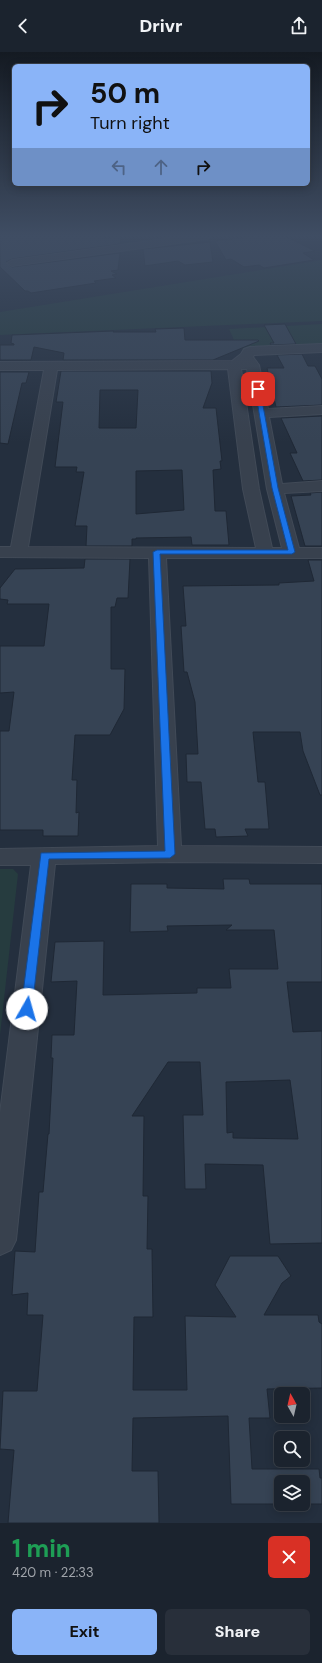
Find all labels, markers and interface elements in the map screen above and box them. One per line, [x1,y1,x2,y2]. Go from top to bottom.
text: Drivr [140,14,182,38]
icon: back [12,15,34,37]
icon: share [288,15,310,37]
text: 50 m [90,75,160,112]
icon: right [24,80,76,132]
text: Turn right [90,111,170,135]
icon: left [108,156,130,178]
icon: ahead [150,156,172,178]
icon: right [192,156,214,178]
pin [241,372,275,406]
icon: arrive [247,378,269,400]
position arrow [6,988,48,1030]
north arrow [274,1387,310,1423]
map controls [274,1387,310,1511]
button: search [274,1431,310,1467]
button: layers [274,1475,310,1511]
text: 1 min [12,1533,71,1564]
button: close [268,1536,310,1578]
text: 420 m · 22:33 [12,1564,94,1581]
button: Exit [12,1609,157,1655]
button: Share [165,1609,310,1655]

